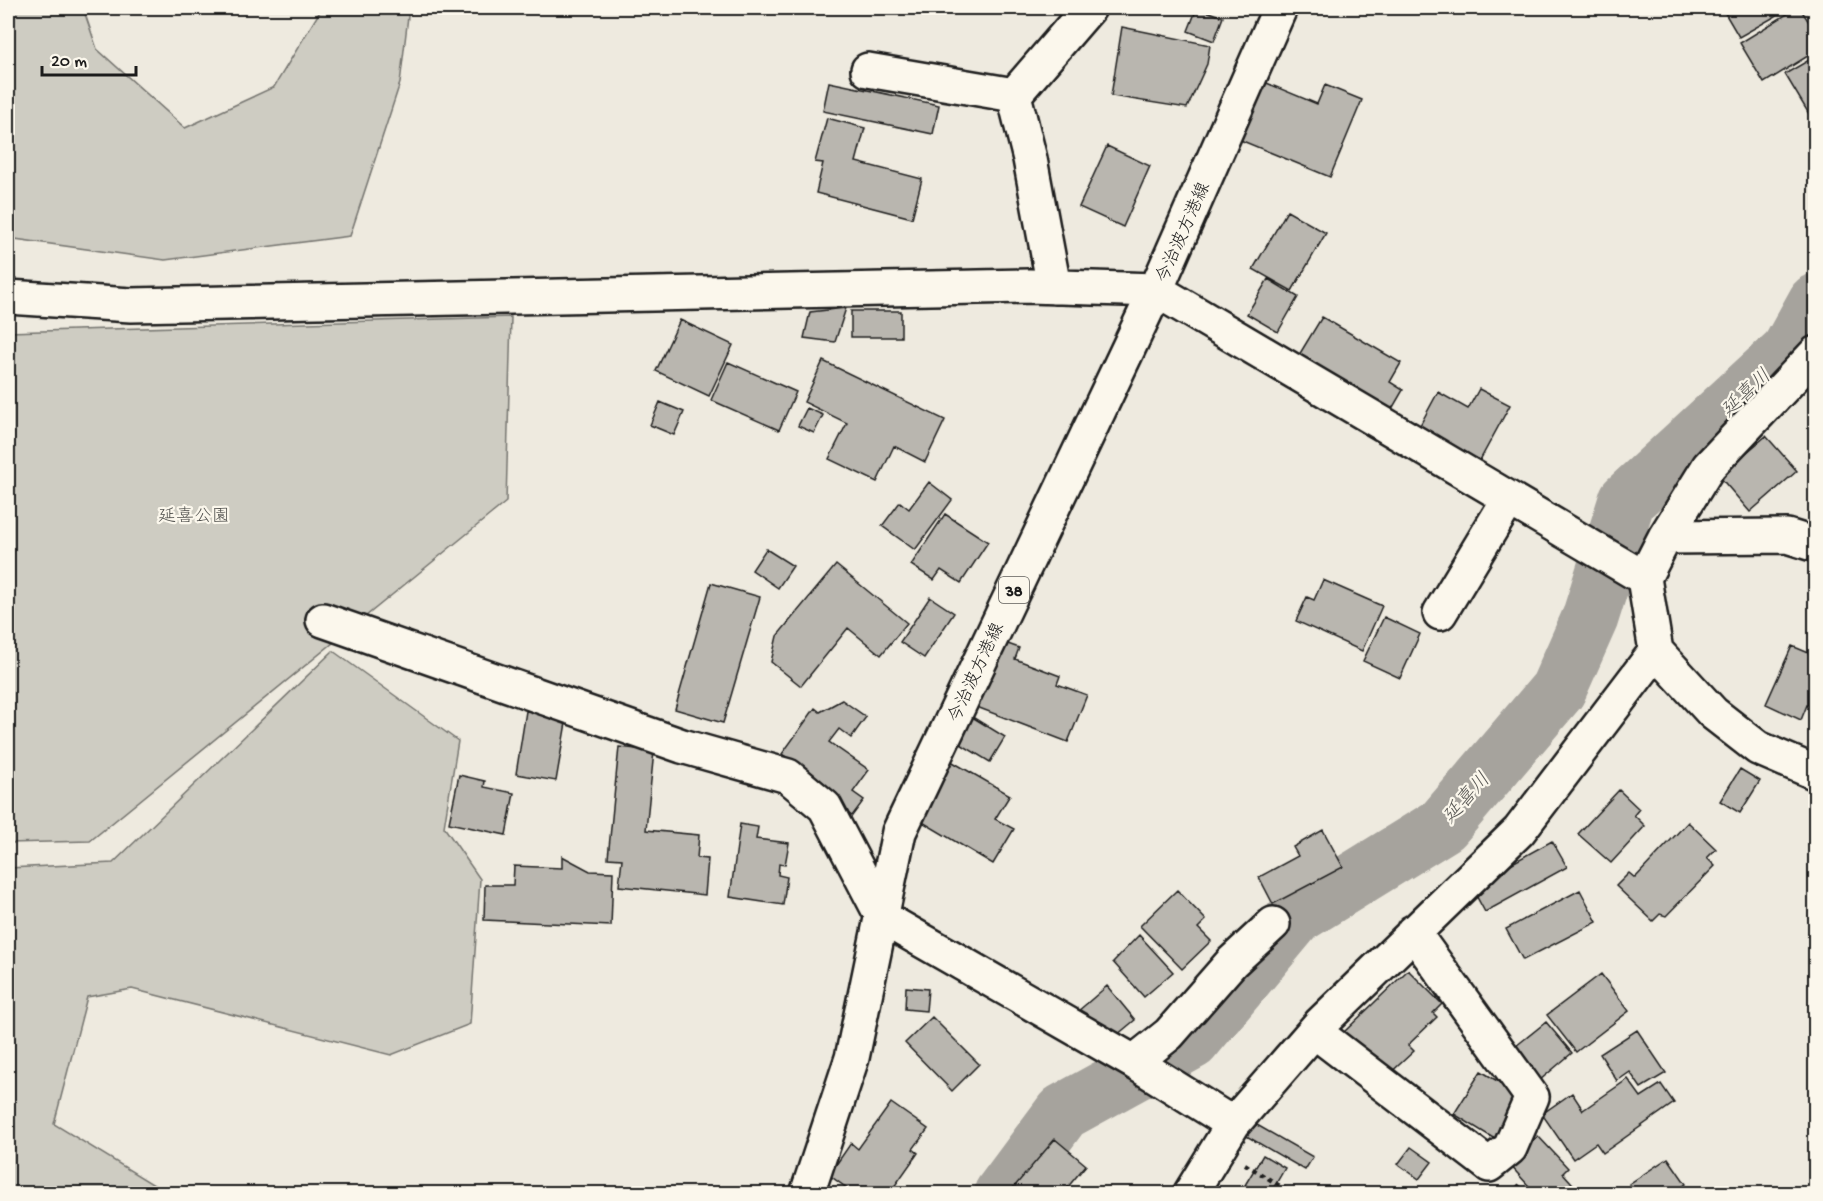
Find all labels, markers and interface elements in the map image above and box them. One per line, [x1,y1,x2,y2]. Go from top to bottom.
scale bar [42,39,136,77]
text: 20 m [51,52,87,73]
street label: 今治波方港線 [1152,179,1216,287]
water label: 延喜川 [1716,364,1777,423]
park label: 延喜公園 [158,506,230,528]
road number: 38 [999,577,1029,603]
street label: 今治波方港線 [944,619,1010,726]
water label: 延喜川 [1437,768,1496,829]

